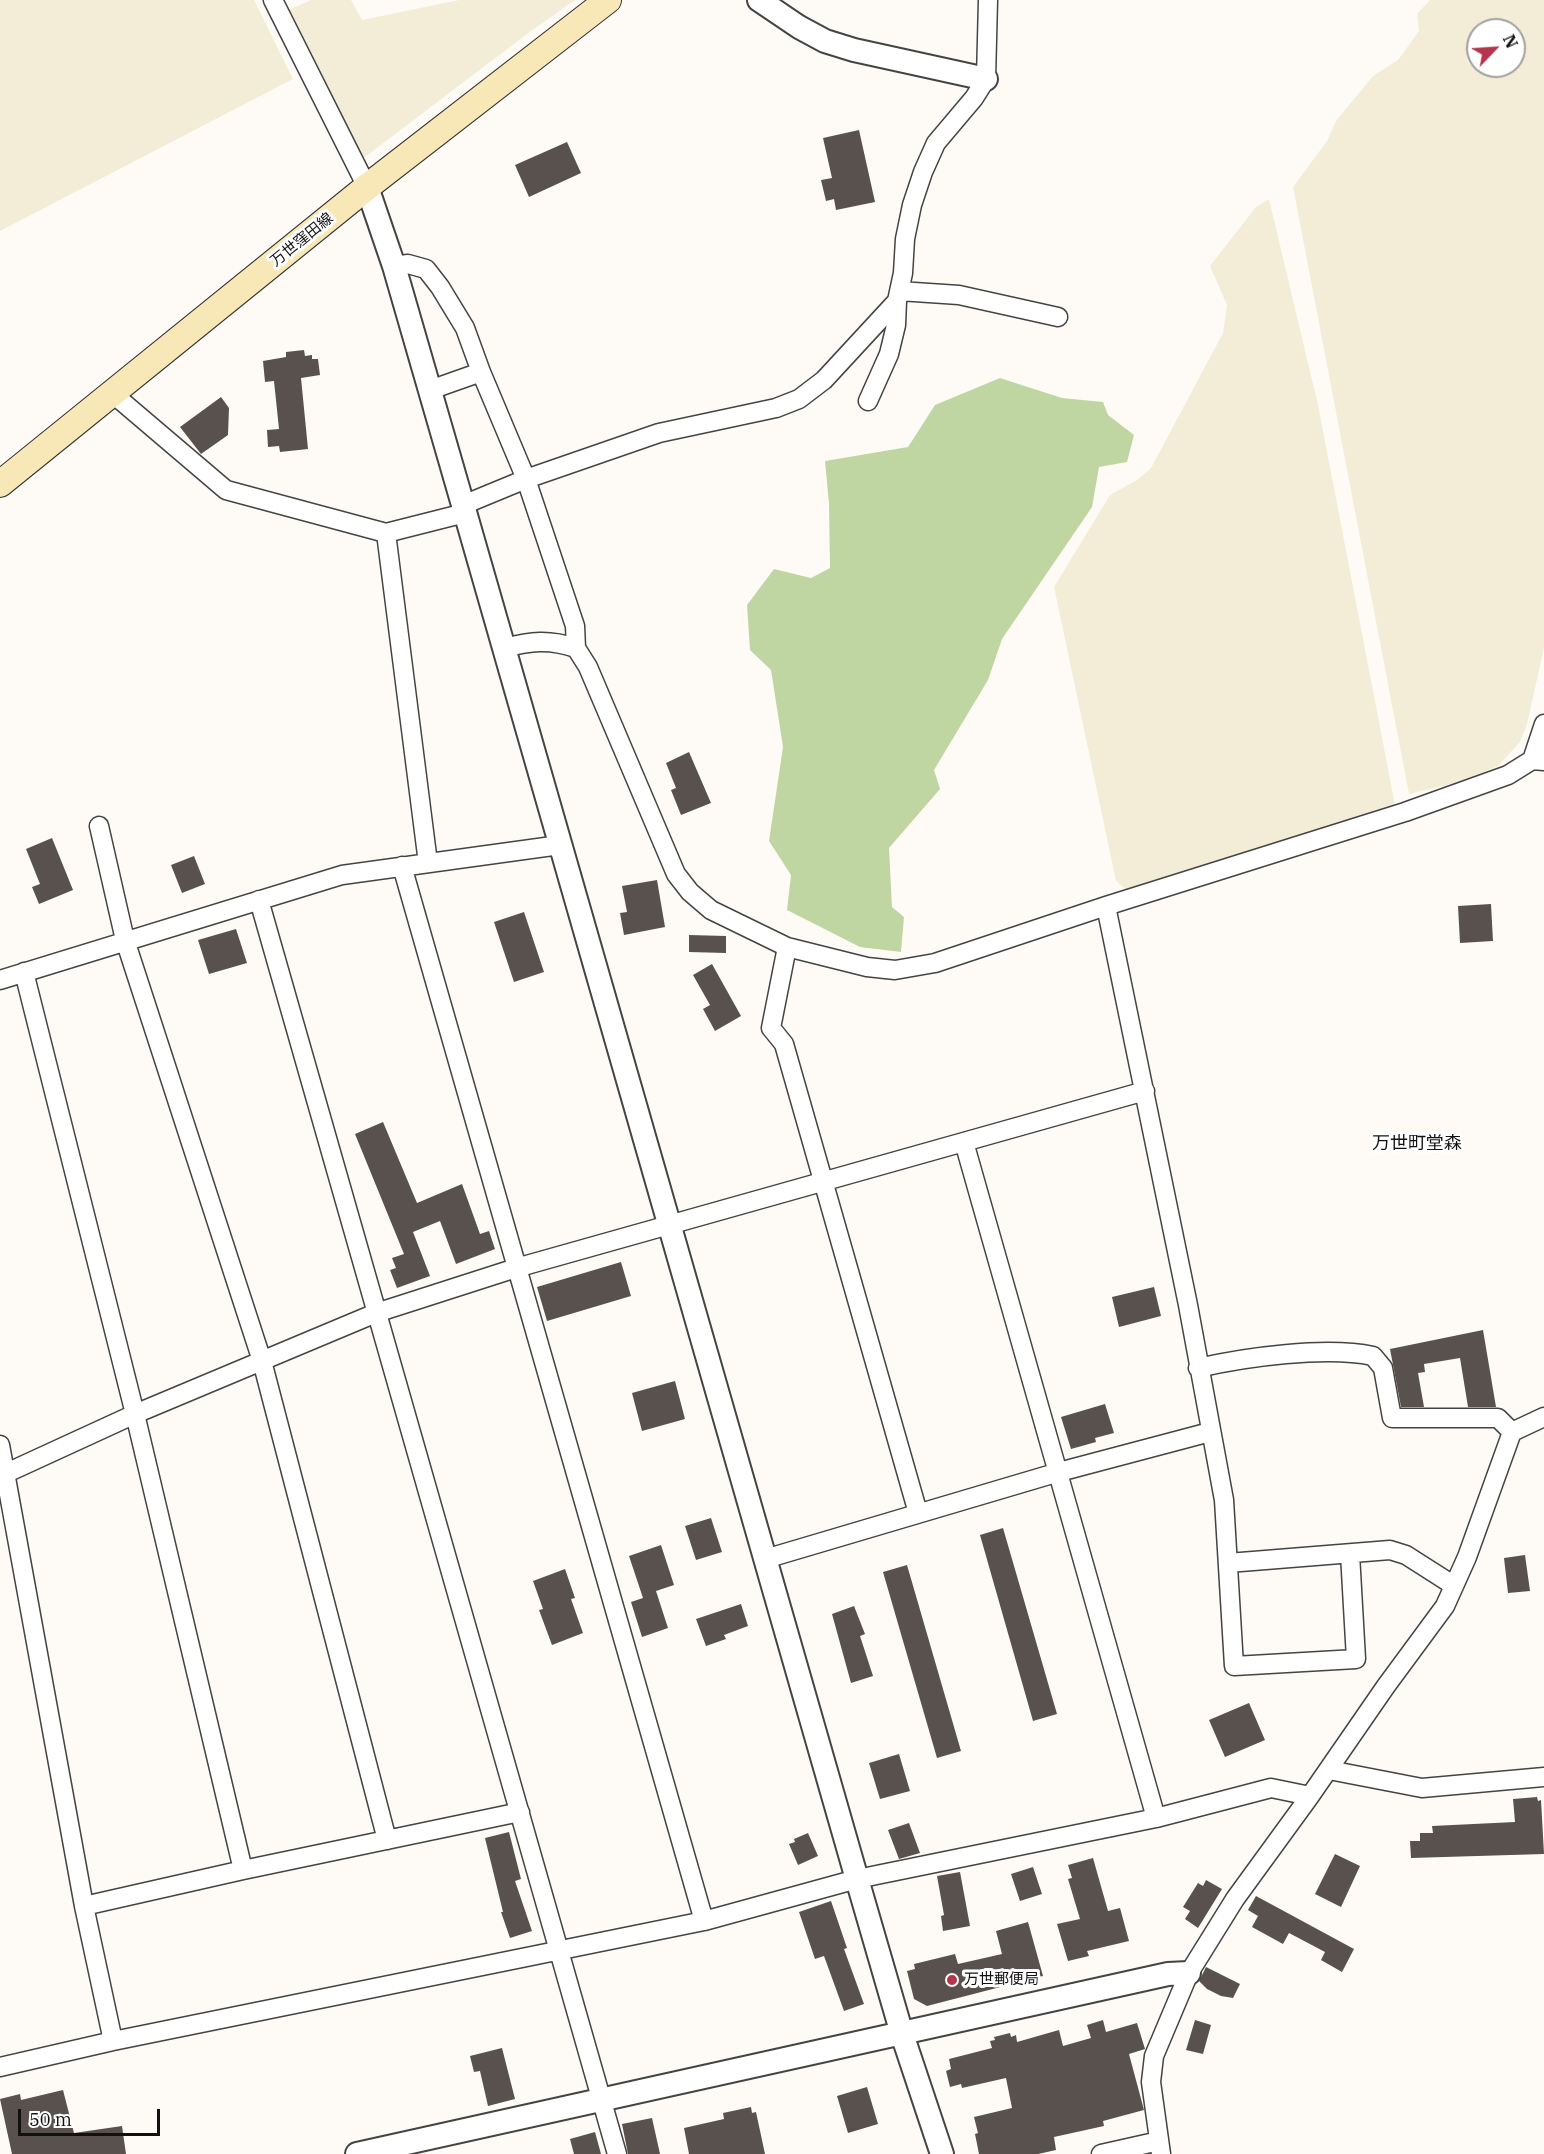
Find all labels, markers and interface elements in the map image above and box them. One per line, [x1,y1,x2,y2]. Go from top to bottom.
north arrow [1466,18,1526,78]
text: N [1499,31,1522,51]
street label: 万世窪田線 [267,209,337,271]
district label: 万世町堂森 [1372,1133,1462,1155]
place label: 万世郵便局 [964,1971,1039,1989]
marker: 万世郵便局 [945,1973,959,1987]
scale bar [21,2097,164,2135]
text: 50 m [29,2108,72,2131]

